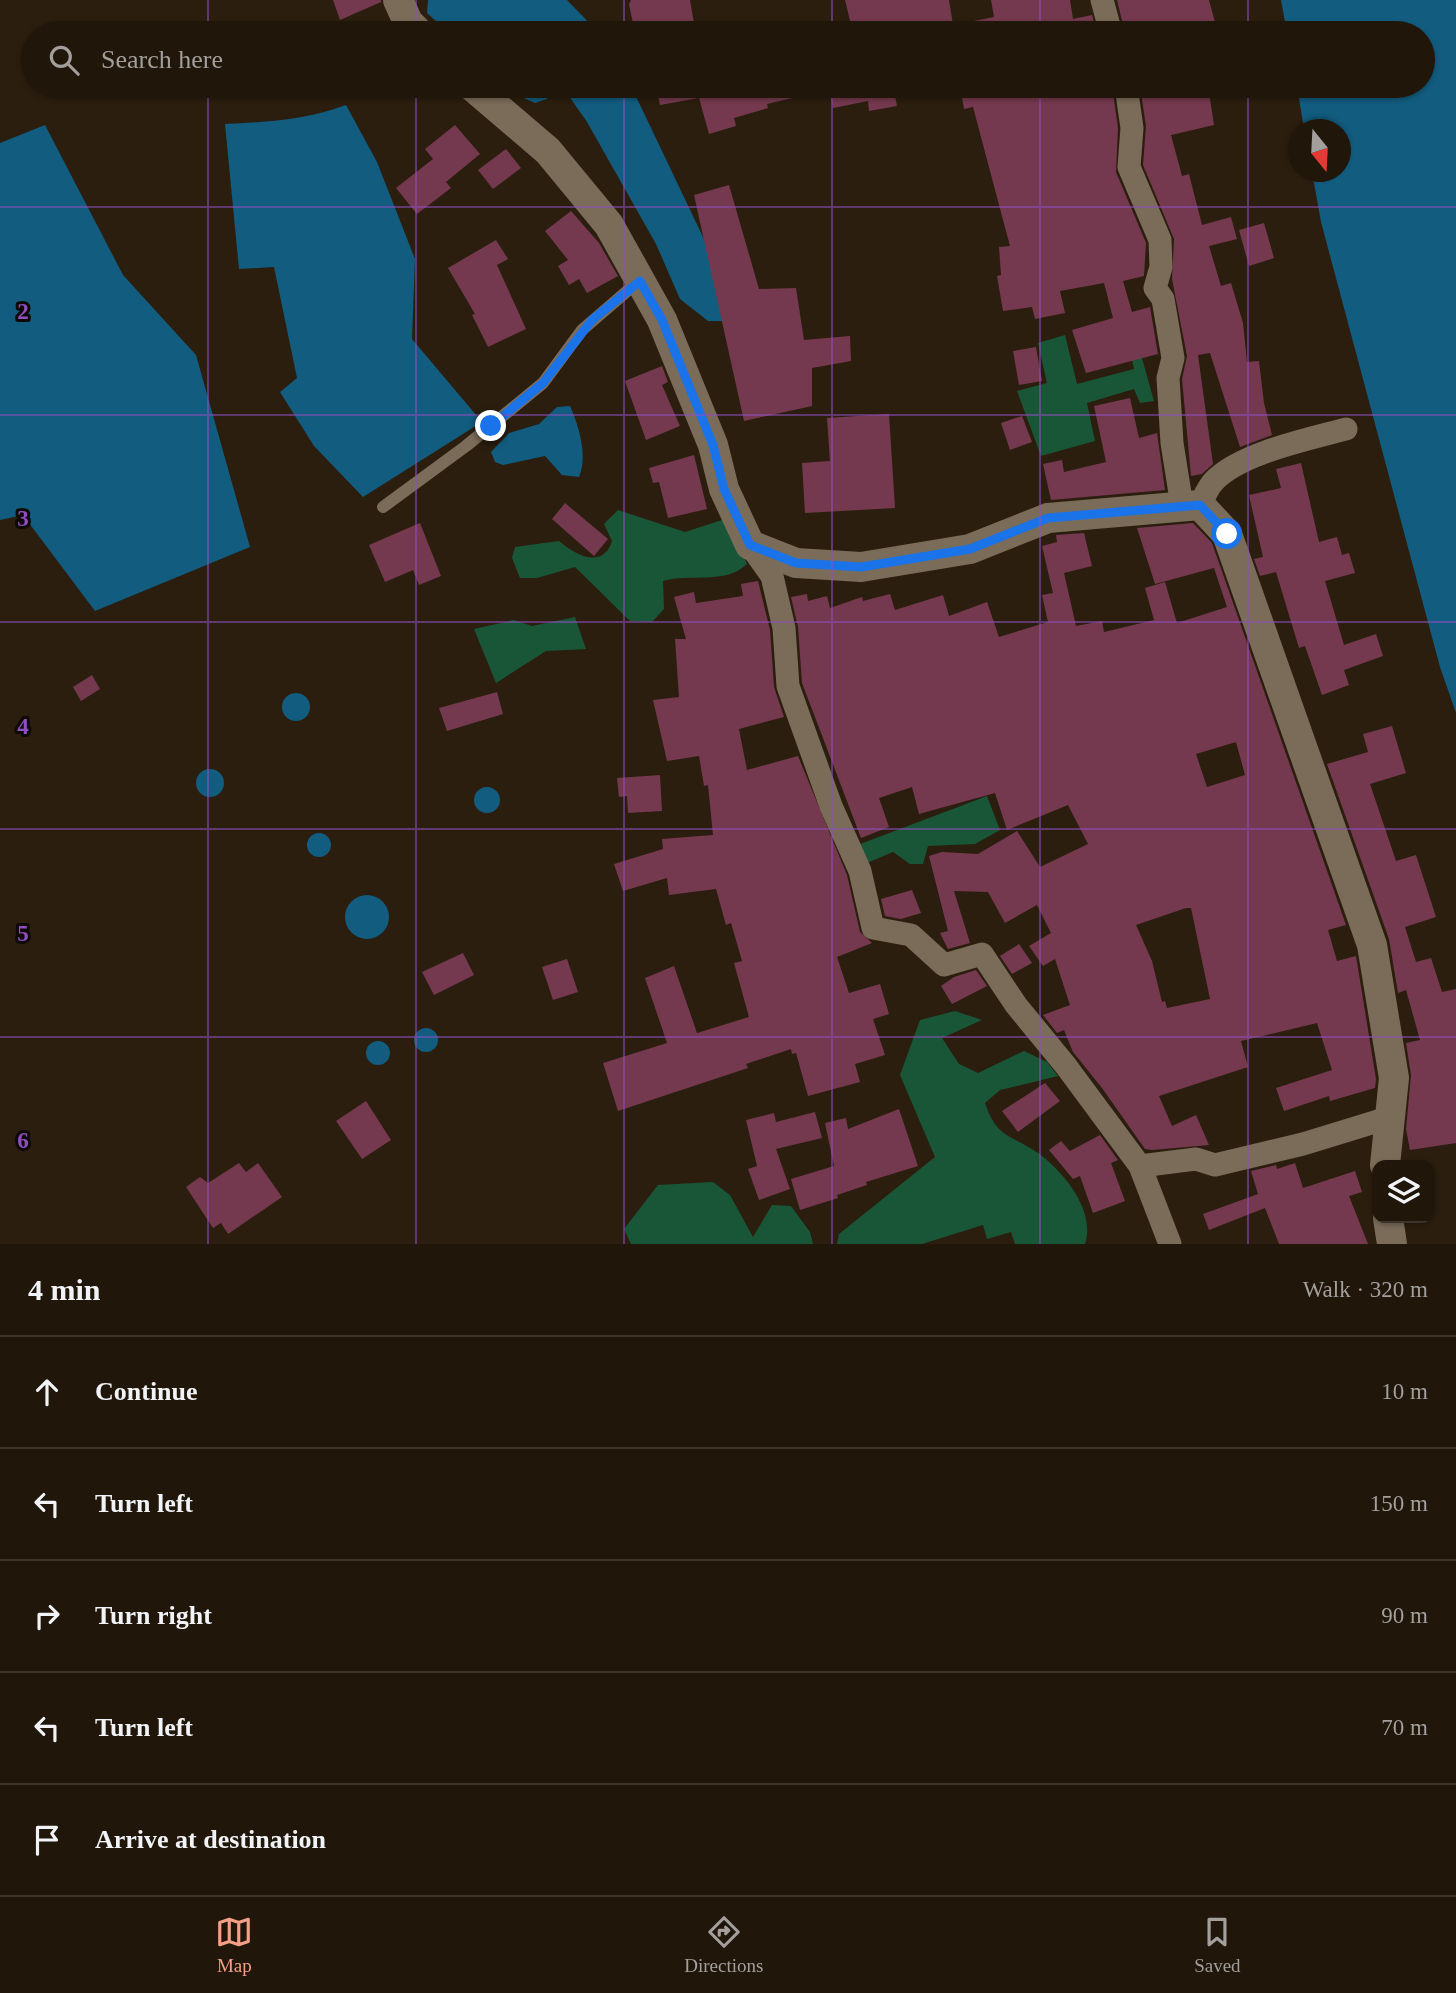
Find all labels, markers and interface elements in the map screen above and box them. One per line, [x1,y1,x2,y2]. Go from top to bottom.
search box [21,21,1435,98]
icon: search [45,41,83,79]
text: Search here [101,45,223,74]
north arrow [1288,119,1351,182]
text: 2 [17,299,29,324]
route end [475,410,506,441]
text: 3 [17,506,29,531]
route start [1211,518,1242,549]
text: 4 [17,714,29,739]
text: 5 [17,921,29,946]
text: 6 [17,1128,29,1153]
map controls [1372,1160,1435,1223]
button: layers [1372,1160,1435,1223]
text: 4 min [28,1273,101,1306]
text: Walk · 320 m [1303,1277,1428,1302]
icon: ahead [28,1373,66,1411]
text: Continue [95,1377,198,1406]
text: 10 m [1381,1379,1428,1404]
icon: left [28,1485,66,1523]
text: Turn left [95,1489,193,1518]
text: 150 m [1370,1491,1428,1516]
icon: right [28,1597,66,1635]
text: Turn right [95,1601,212,1630]
text: 90 m [1381,1603,1428,1628]
icon: left [28,1709,66,1747]
text: Turn left [95,1713,193,1742]
text: 70 m [1381,1715,1428,1740]
icon: arrive [28,1821,66,1859]
text: Arrive at destination [95,1825,326,1854]
tab: Map [215,1913,253,1977]
tab: Directions [684,1913,763,1977]
tab: Saved [1194,1913,1241,1977]

